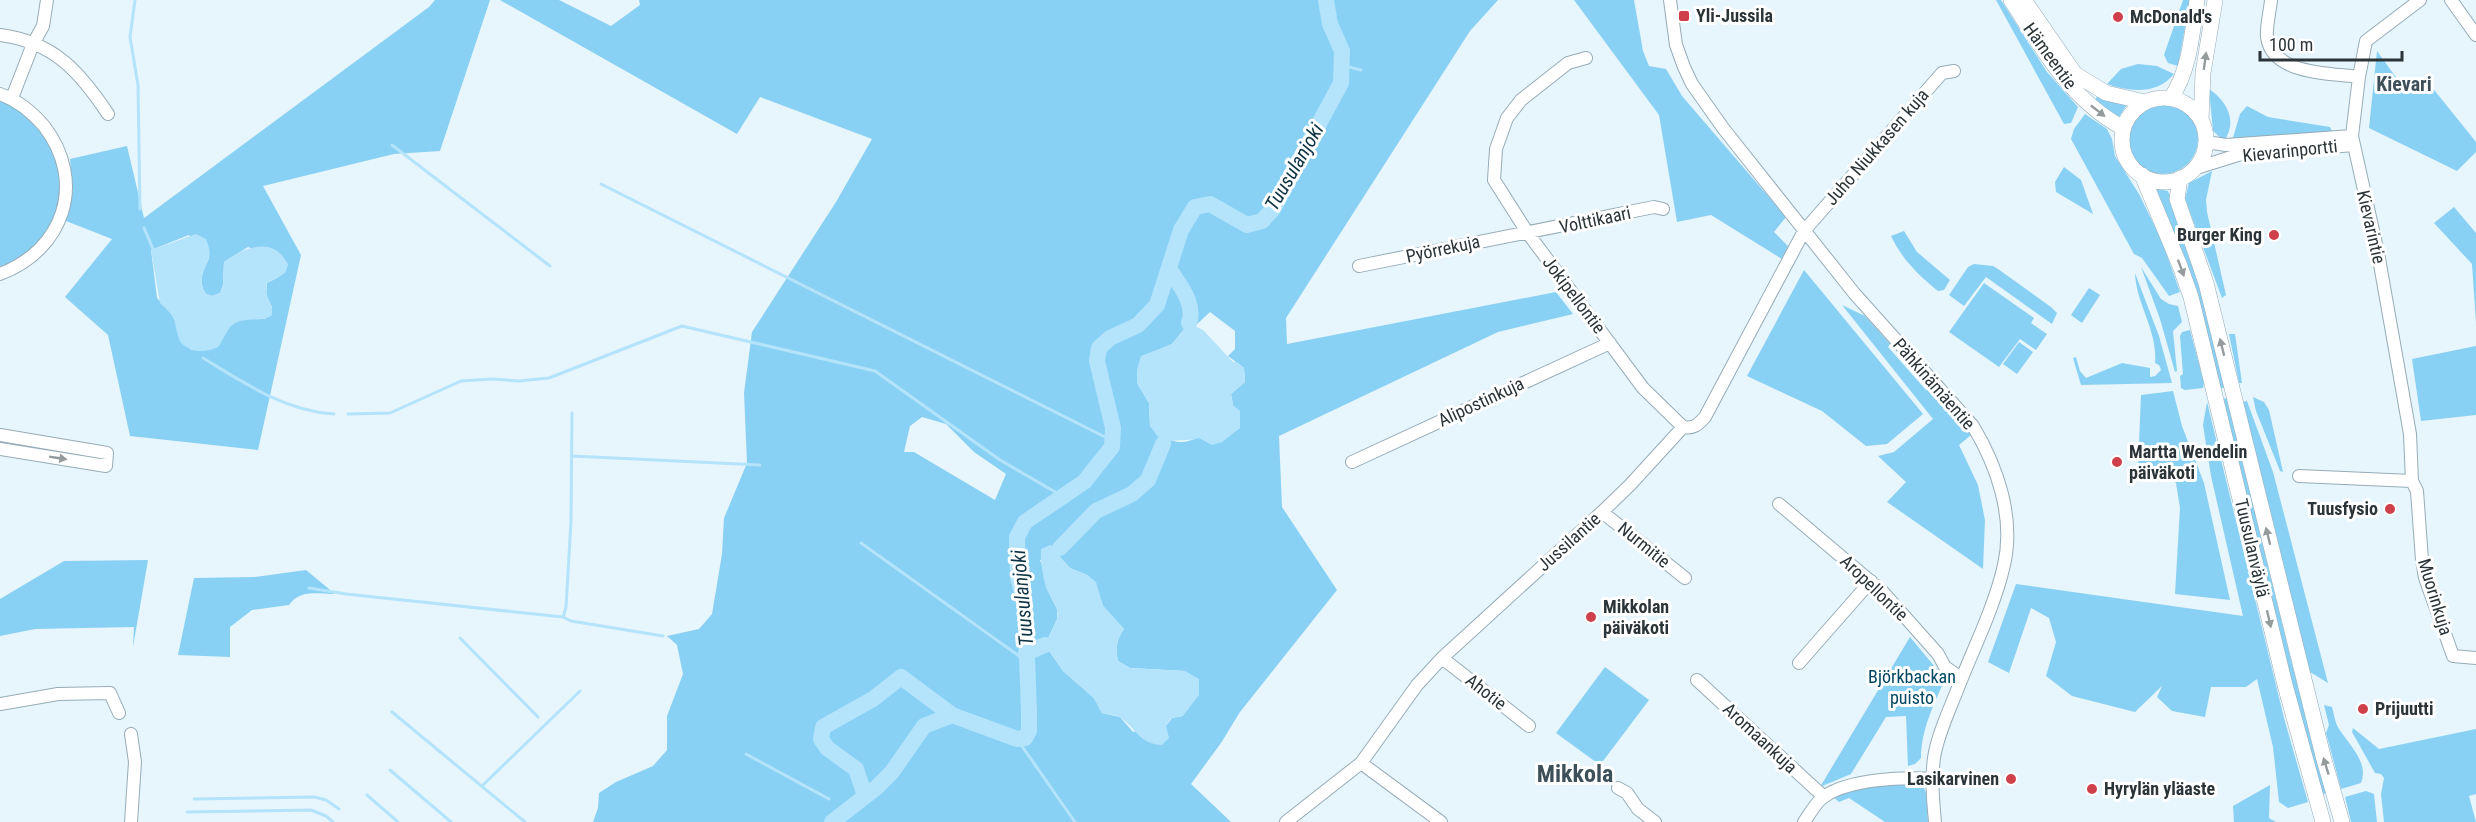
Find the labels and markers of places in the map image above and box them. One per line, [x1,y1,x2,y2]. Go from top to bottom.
place label: Yli-Jussila [1696,5,1773,26]
place label: McDonald's [2130,6,2212,27]
marker: Yli-Jussila [1677,9,1691,23]
marker: McDonald's [2111,10,2125,24]
place label: Burger King [2177,224,2262,245]
marker: Burger King [2267,228,2281,242]
place label: Martta Wendelin päiväkoti [2129,441,2247,483]
marker: Martta Wendelin päiväkoti [2110,455,2124,469]
place label: Tuusfysio [2307,498,2378,519]
marker: Tuusfysio [2383,502,2397,516]
place label: Mikkolan päiväkoti [1603,596,1669,638]
marker: Mikkolan päiväkoti [1584,610,1598,624]
place label: Prijuutti [2375,698,2433,719]
marker: Prijuutti [2356,702,2370,716]
place label: Lasikarvinen [1907,768,1999,789]
marker: Lasikarvinen [2004,772,2018,786]
place label: Hyrylän yläaste [2104,778,2215,799]
marker: Hyrylän yläaste [2085,782,2099,796]

